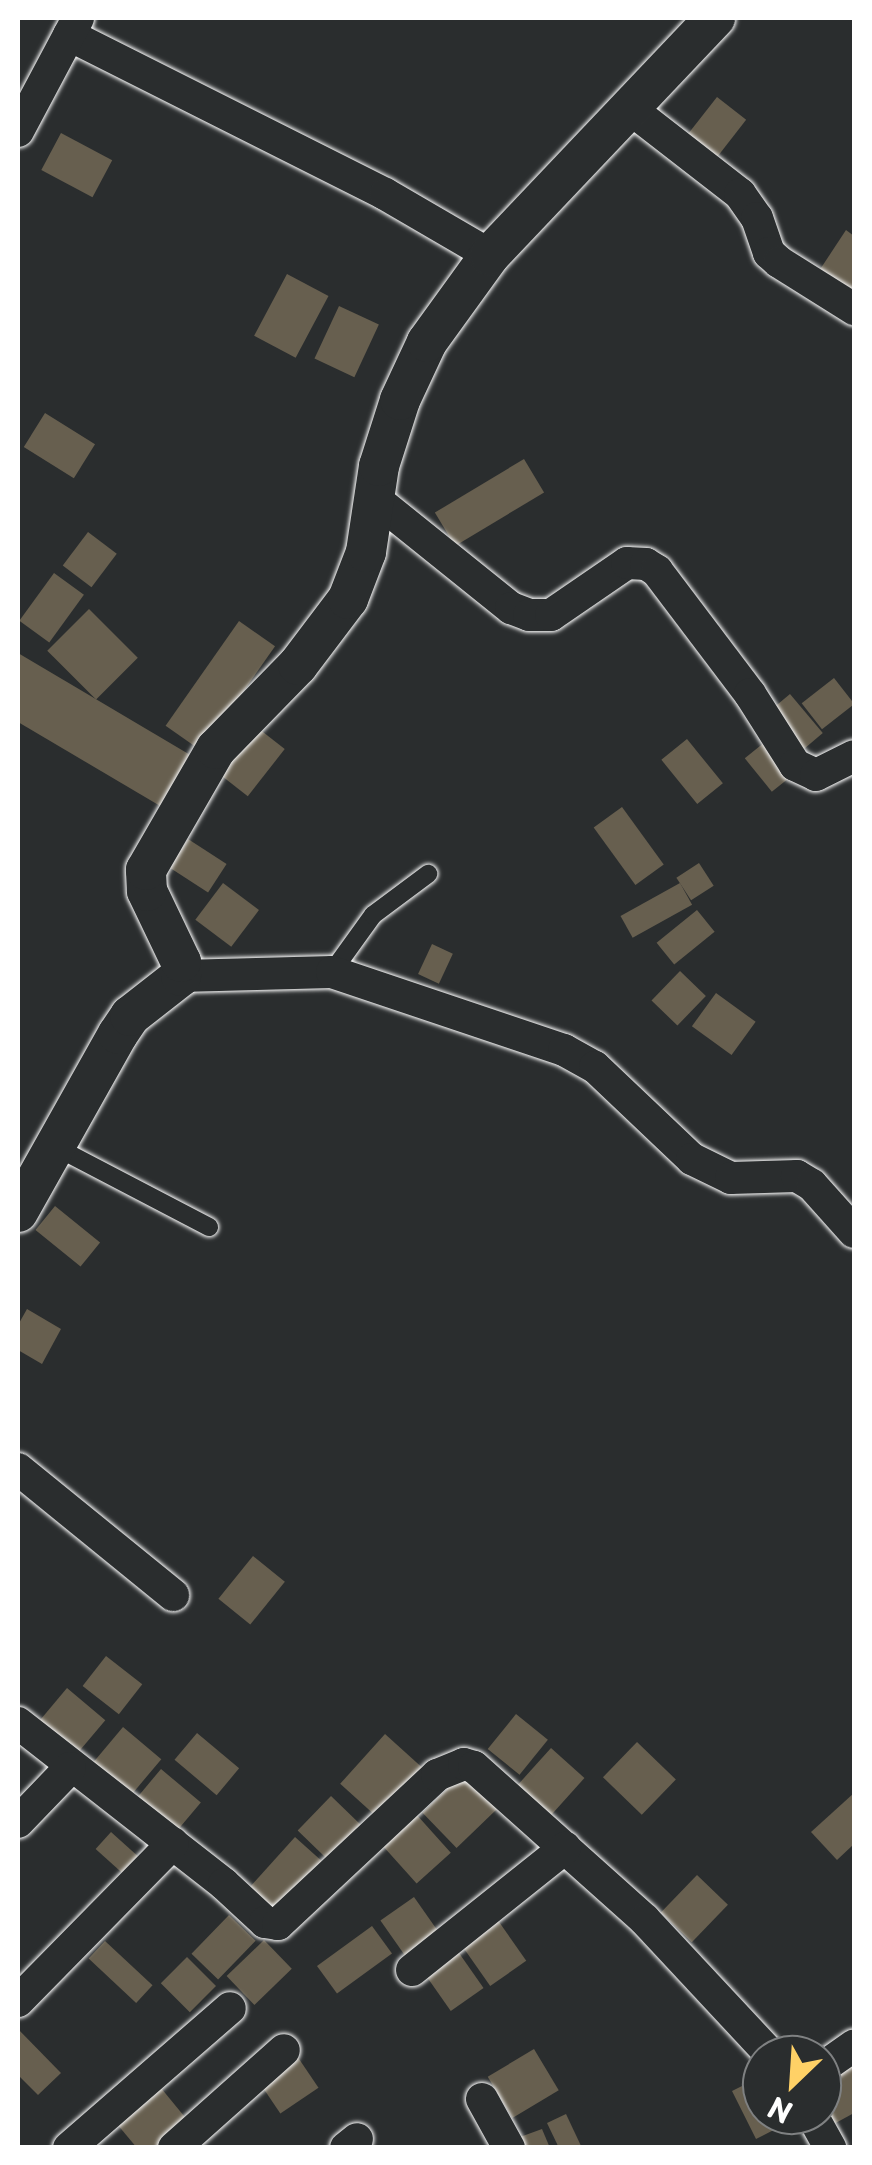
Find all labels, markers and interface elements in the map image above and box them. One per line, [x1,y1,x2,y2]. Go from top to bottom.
north arrow [742,2035,842,2135]
text: N [761,2087,799,2135]

